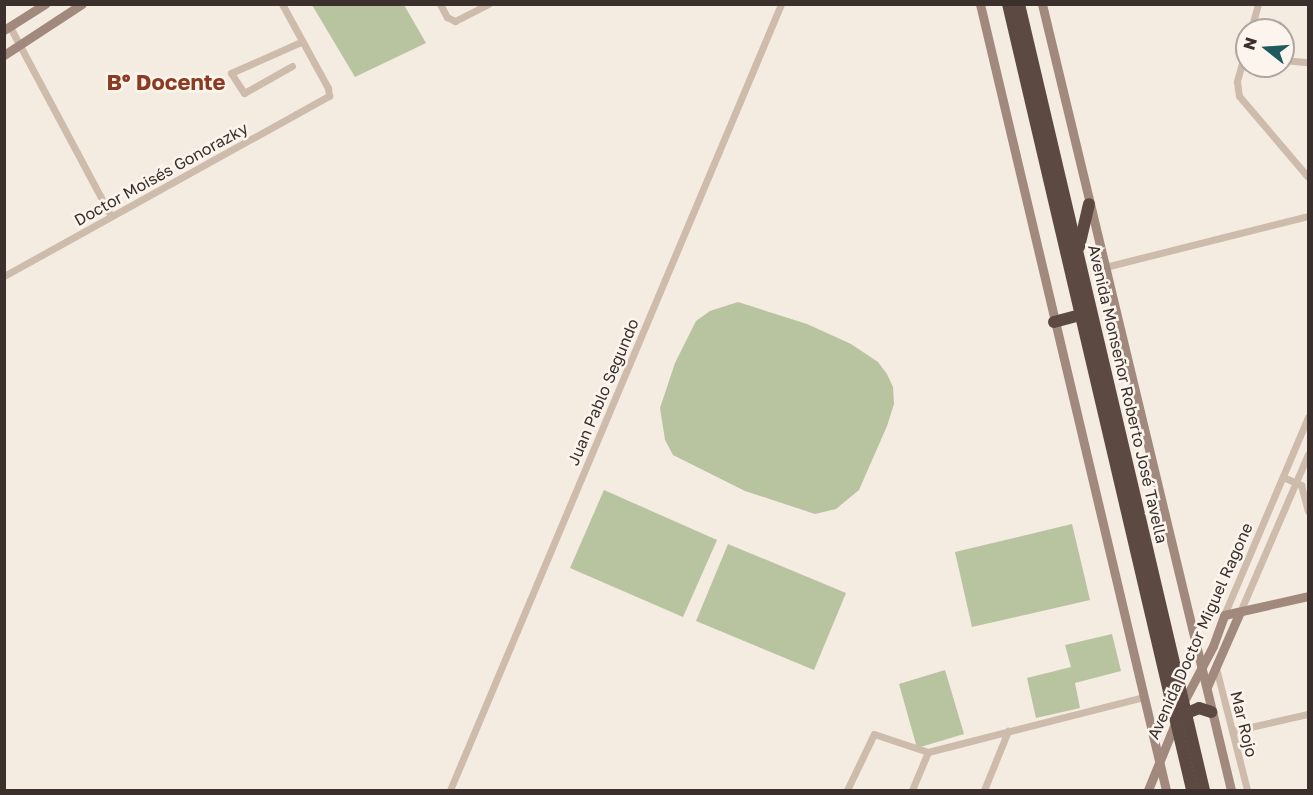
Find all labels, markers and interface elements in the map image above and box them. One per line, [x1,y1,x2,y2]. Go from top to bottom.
north arrow [1235,18,1295,78]
text: N [1238,35,1261,52]
district label: Bº Docente [106,69,226,95]
street label: Doctor Moisés Gonorazky [71,118,251,230]
street label: Avenida Monseñor Roberto José Tavella [1084,243,1172,545]
street label: Juan Pablo Segundo [563,316,643,468]
street label: Avenida Doctor Miguel Ragone [1143,520,1257,742]
street label: Mar Rojo [1227,689,1261,759]

